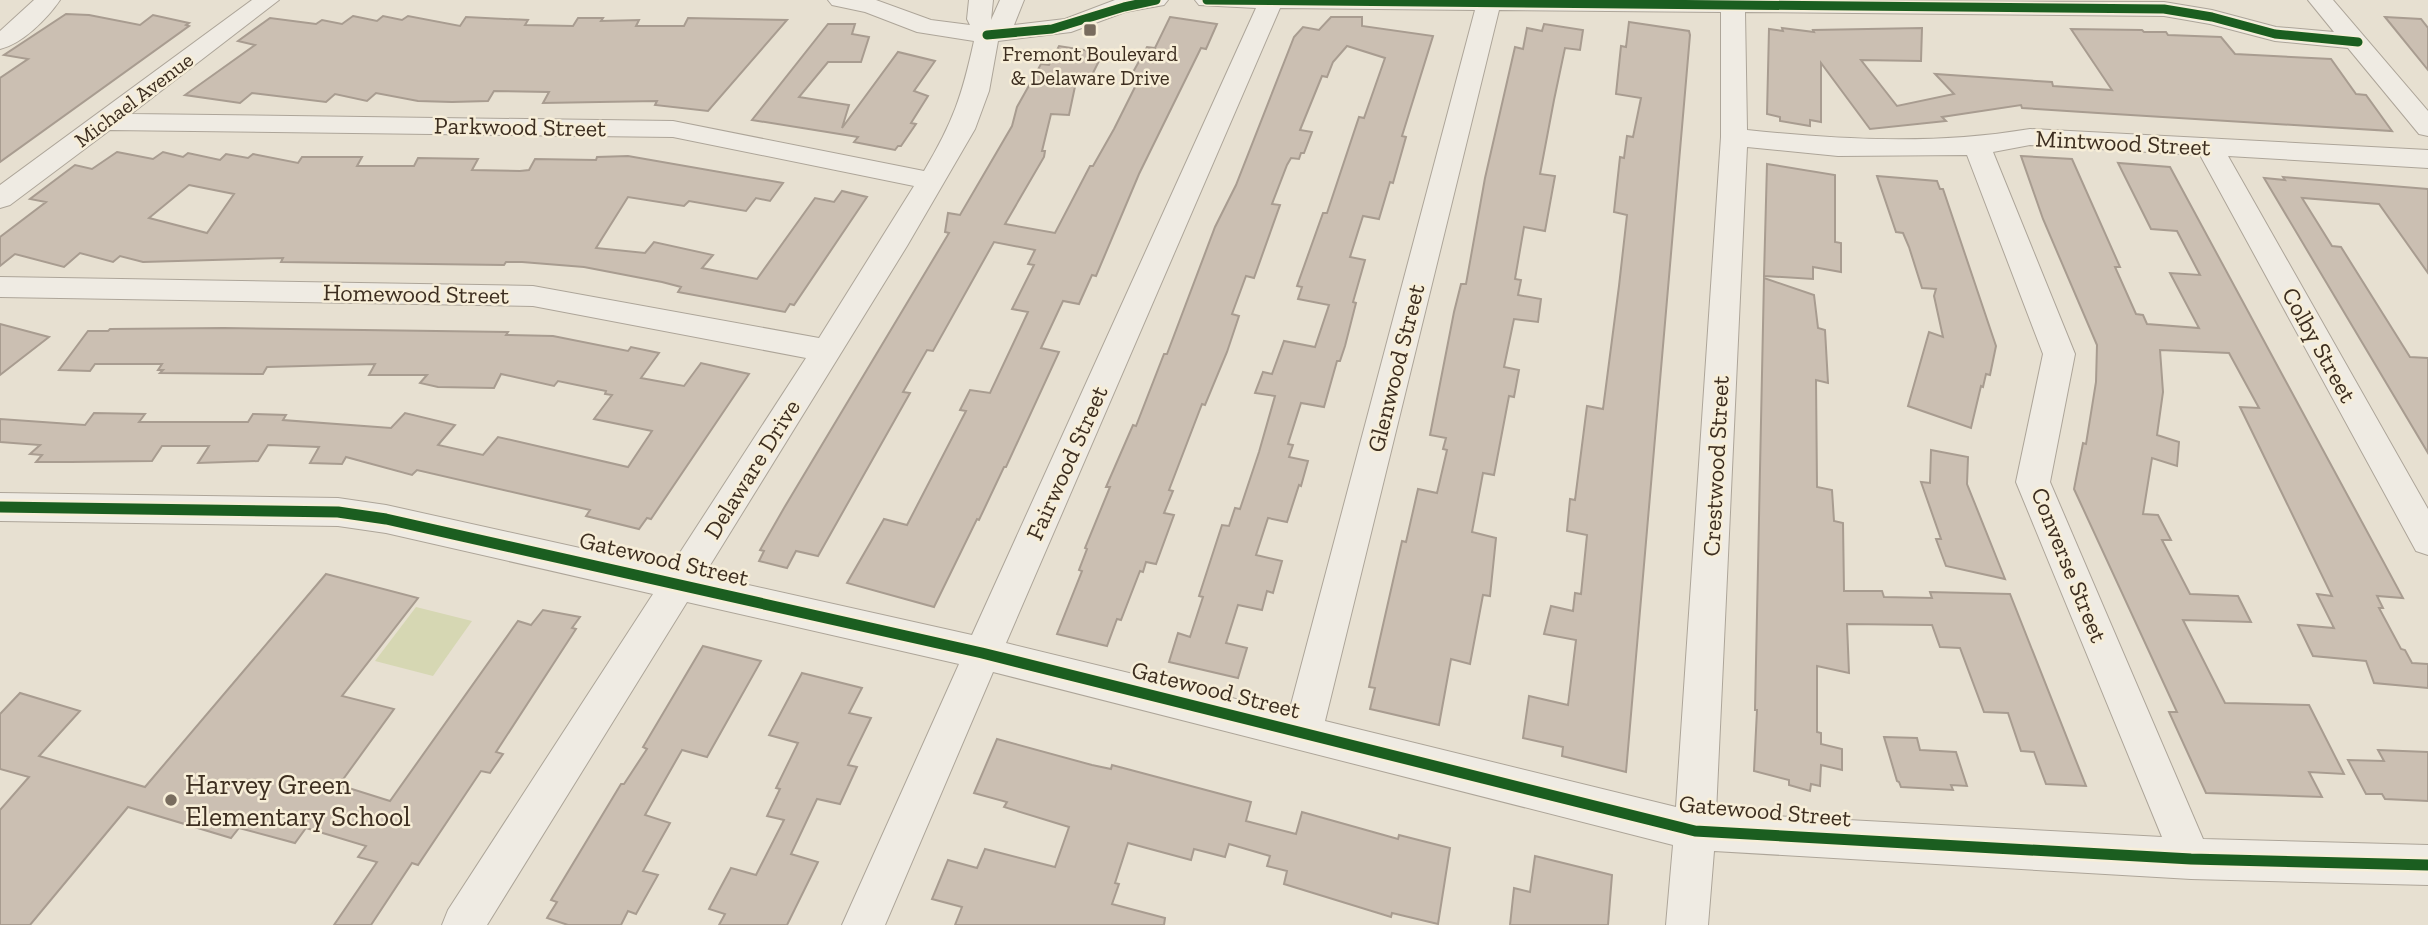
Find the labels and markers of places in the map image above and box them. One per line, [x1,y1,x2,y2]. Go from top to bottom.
marker: Fremont Boulevard & Delaware Drive [1082,22,1098,38]
place label: Fremont Boulevard & Delaware Drive [1002,41,1178,90]
place label: Harvey Green Elementary School [185,768,411,833]
marker: Harvey Green Elementary School [163,792,179,808]

